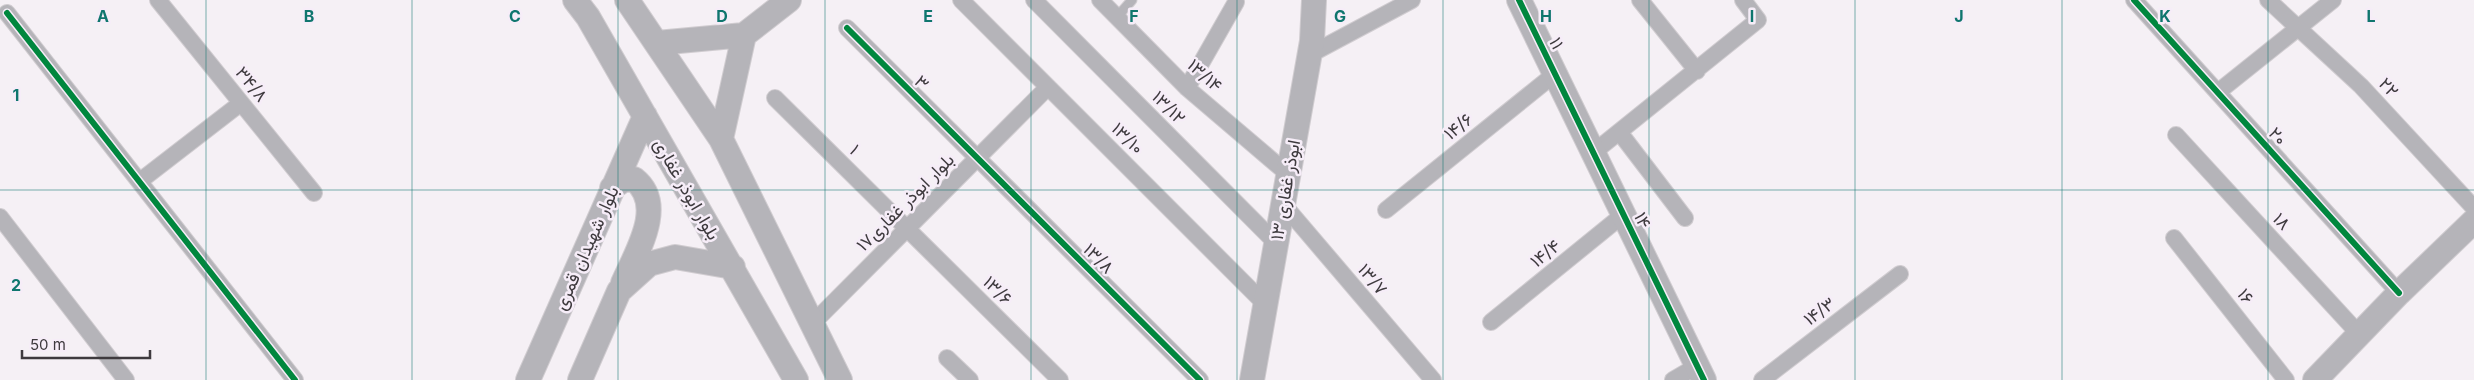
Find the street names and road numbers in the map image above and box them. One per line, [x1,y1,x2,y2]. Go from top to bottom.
street label: ۱۱ [1545,34,1569,52]
street label: ۱۳/۱۴ [1183,54,1227,96]
street label: ۳۴/۸ [231,62,273,106]
street label: ۳ [910,70,934,94]
street label: ۲۲ [2375,73,2403,101]
street label: ۱۳/۱۲ [1148,86,1190,128]
street label: ۱۴/۶ [1439,108,1477,144]
street label: ۱۳/۱۰ [1108,118,1148,158]
street label: ۲۰ [2265,123,2291,149]
street label: بلوار ابوذر غفاری [649,135,725,244]
street label: ۱۳ ابوذر غفاری [1266,138,1305,242]
street label: ۱ [846,140,864,158]
street label: بلوار ابوذر غفاری۱۷ [852,149,959,256]
street label: بلوار شهیدان قمری [549,183,624,314]
street label: ۱۴ [1630,208,1656,232]
street label: ۱۸ [2269,208,2295,234]
street label: ۱۴/۴ [1526,235,1564,271]
street label: ۱۳/۸ [1080,239,1118,277]
street label: ۱۳/۷ [1354,259,1392,299]
street label: ۱۳/۶ [979,271,1017,309]
street label: ۱۶ [2233,284,2259,308]
street label: ۱۴/۳ [1799,292,1839,330]

